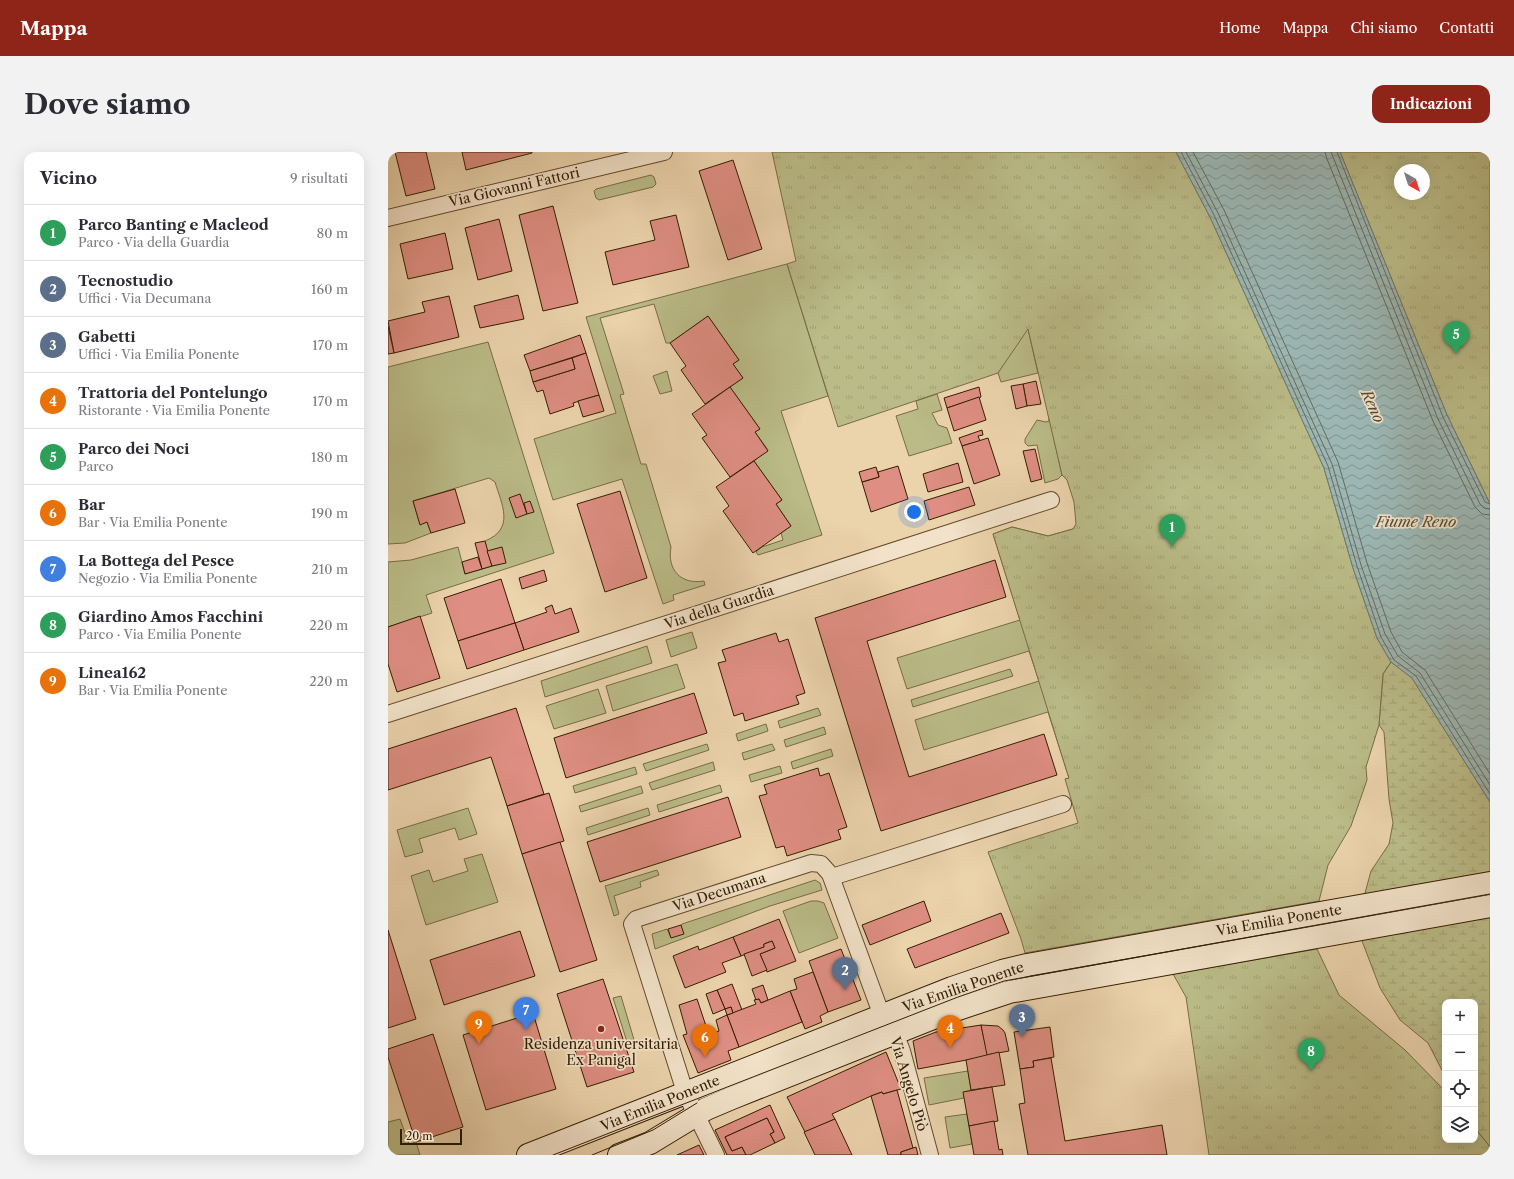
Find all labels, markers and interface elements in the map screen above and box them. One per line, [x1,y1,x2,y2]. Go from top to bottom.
text: Mappa [20,17,88,40]
text: Home [1219,19,1260,37]
text: Mappa [1282,19,1328,37]
text: Chi siamo [1350,19,1417,37]
text: Contatti [1439,19,1494,37]
button: Indicazioni [1372,85,1490,123]
text: Dove siamo [24,87,191,121]
street label: Via Giovanni Fattori [446,163,581,211]
north arrow [1394,164,1430,200]
text: Vicino [40,168,97,188]
text: 9 risultati [290,170,348,186]
text: Parco Banting e Macleod [78,215,269,234]
text: 1 [50,225,56,241]
text: 80 m [316,225,348,241]
text: Parco · Via della Guardia [78,234,229,250]
text: Tecnostudio [78,271,173,290]
text: 2 [49,281,57,297]
text: 160 m [311,281,348,297]
text: Uffici · Via Decumana [78,290,211,306]
pin: 5 [1443,321,1469,354]
text: Gabetti [78,327,136,346]
text: 3 [49,337,57,353]
text: 170 m [312,337,348,353]
text: Uffici · Via Emilia Ponente [78,346,239,362]
text: Trattoria del Pontelungo [78,383,268,402]
water label: Reno [1357,385,1389,426]
text: 4 [49,393,57,409]
text: 170 m [312,393,348,409]
text: Ristorante · Via Emilia Ponente [78,402,270,418]
text: Parco dei Noci [78,439,189,458]
text: 5 [49,449,57,465]
text: 180 m [311,449,348,465]
text: Parco [78,458,113,474]
text: Bar [78,495,105,514]
your location [904,502,924,522]
text: 6 [49,505,57,521]
text: 190 m [311,505,348,521]
water label: Fiume Reno [1375,512,1456,531]
text: Bar · Via Emilia Ponente [78,514,227,530]
pin: 1 [1159,514,1185,547]
text: La Bottega del Pesce [78,551,234,570]
text: 7 [50,561,56,577]
text: 210 m [311,561,348,577]
text: Negozio · Via Emilia Ponente [78,570,257,586]
street label: Via della Guardia [661,581,777,633]
text: Giardino Amos Facchini [78,607,263,626]
text: 8 [49,617,57,633]
text: 220 m [309,617,348,633]
text: Parco · Via Emilia Ponente [78,626,242,642]
text: Linea162 [78,663,146,682]
text: 9 [49,673,57,689]
text: 220 m [309,673,348,689]
text: Bar · Via Emilia Ponente [78,682,227,698]
street label: Via Decumana [669,868,769,916]
street label: Via Emilia Ponente [1214,900,1343,940]
pin: 2 [832,957,858,990]
street label: Via Emilia Ponente [899,958,1026,1017]
pin: 7 [513,997,539,1030]
map controls [1442,999,1478,1143]
button: + [1442,999,1478,1035]
pin: 3 [1009,1004,1035,1037]
pin: 9 [466,1011,492,1044]
pin: 4 [937,1015,963,1048]
marker: Residenza universitaria Ex Panigal [596,1024,606,1034]
pin: 6 [692,1024,718,1057]
street label: Via Angelo Piò [886,1034,932,1133]
place label: Residenza universitaria Ex Panigal [524,1035,679,1069]
button: − [1442,1035,1478,1071]
pin: 8 [1298,1038,1324,1071]
street label: Via Emilia Ponente [597,1071,723,1136]
button: locate [1442,1071,1478,1107]
button: layers [1442,1107,1478,1143]
scale bar [400,1127,462,1146]
text: 20 m [406,1129,432,1143]

